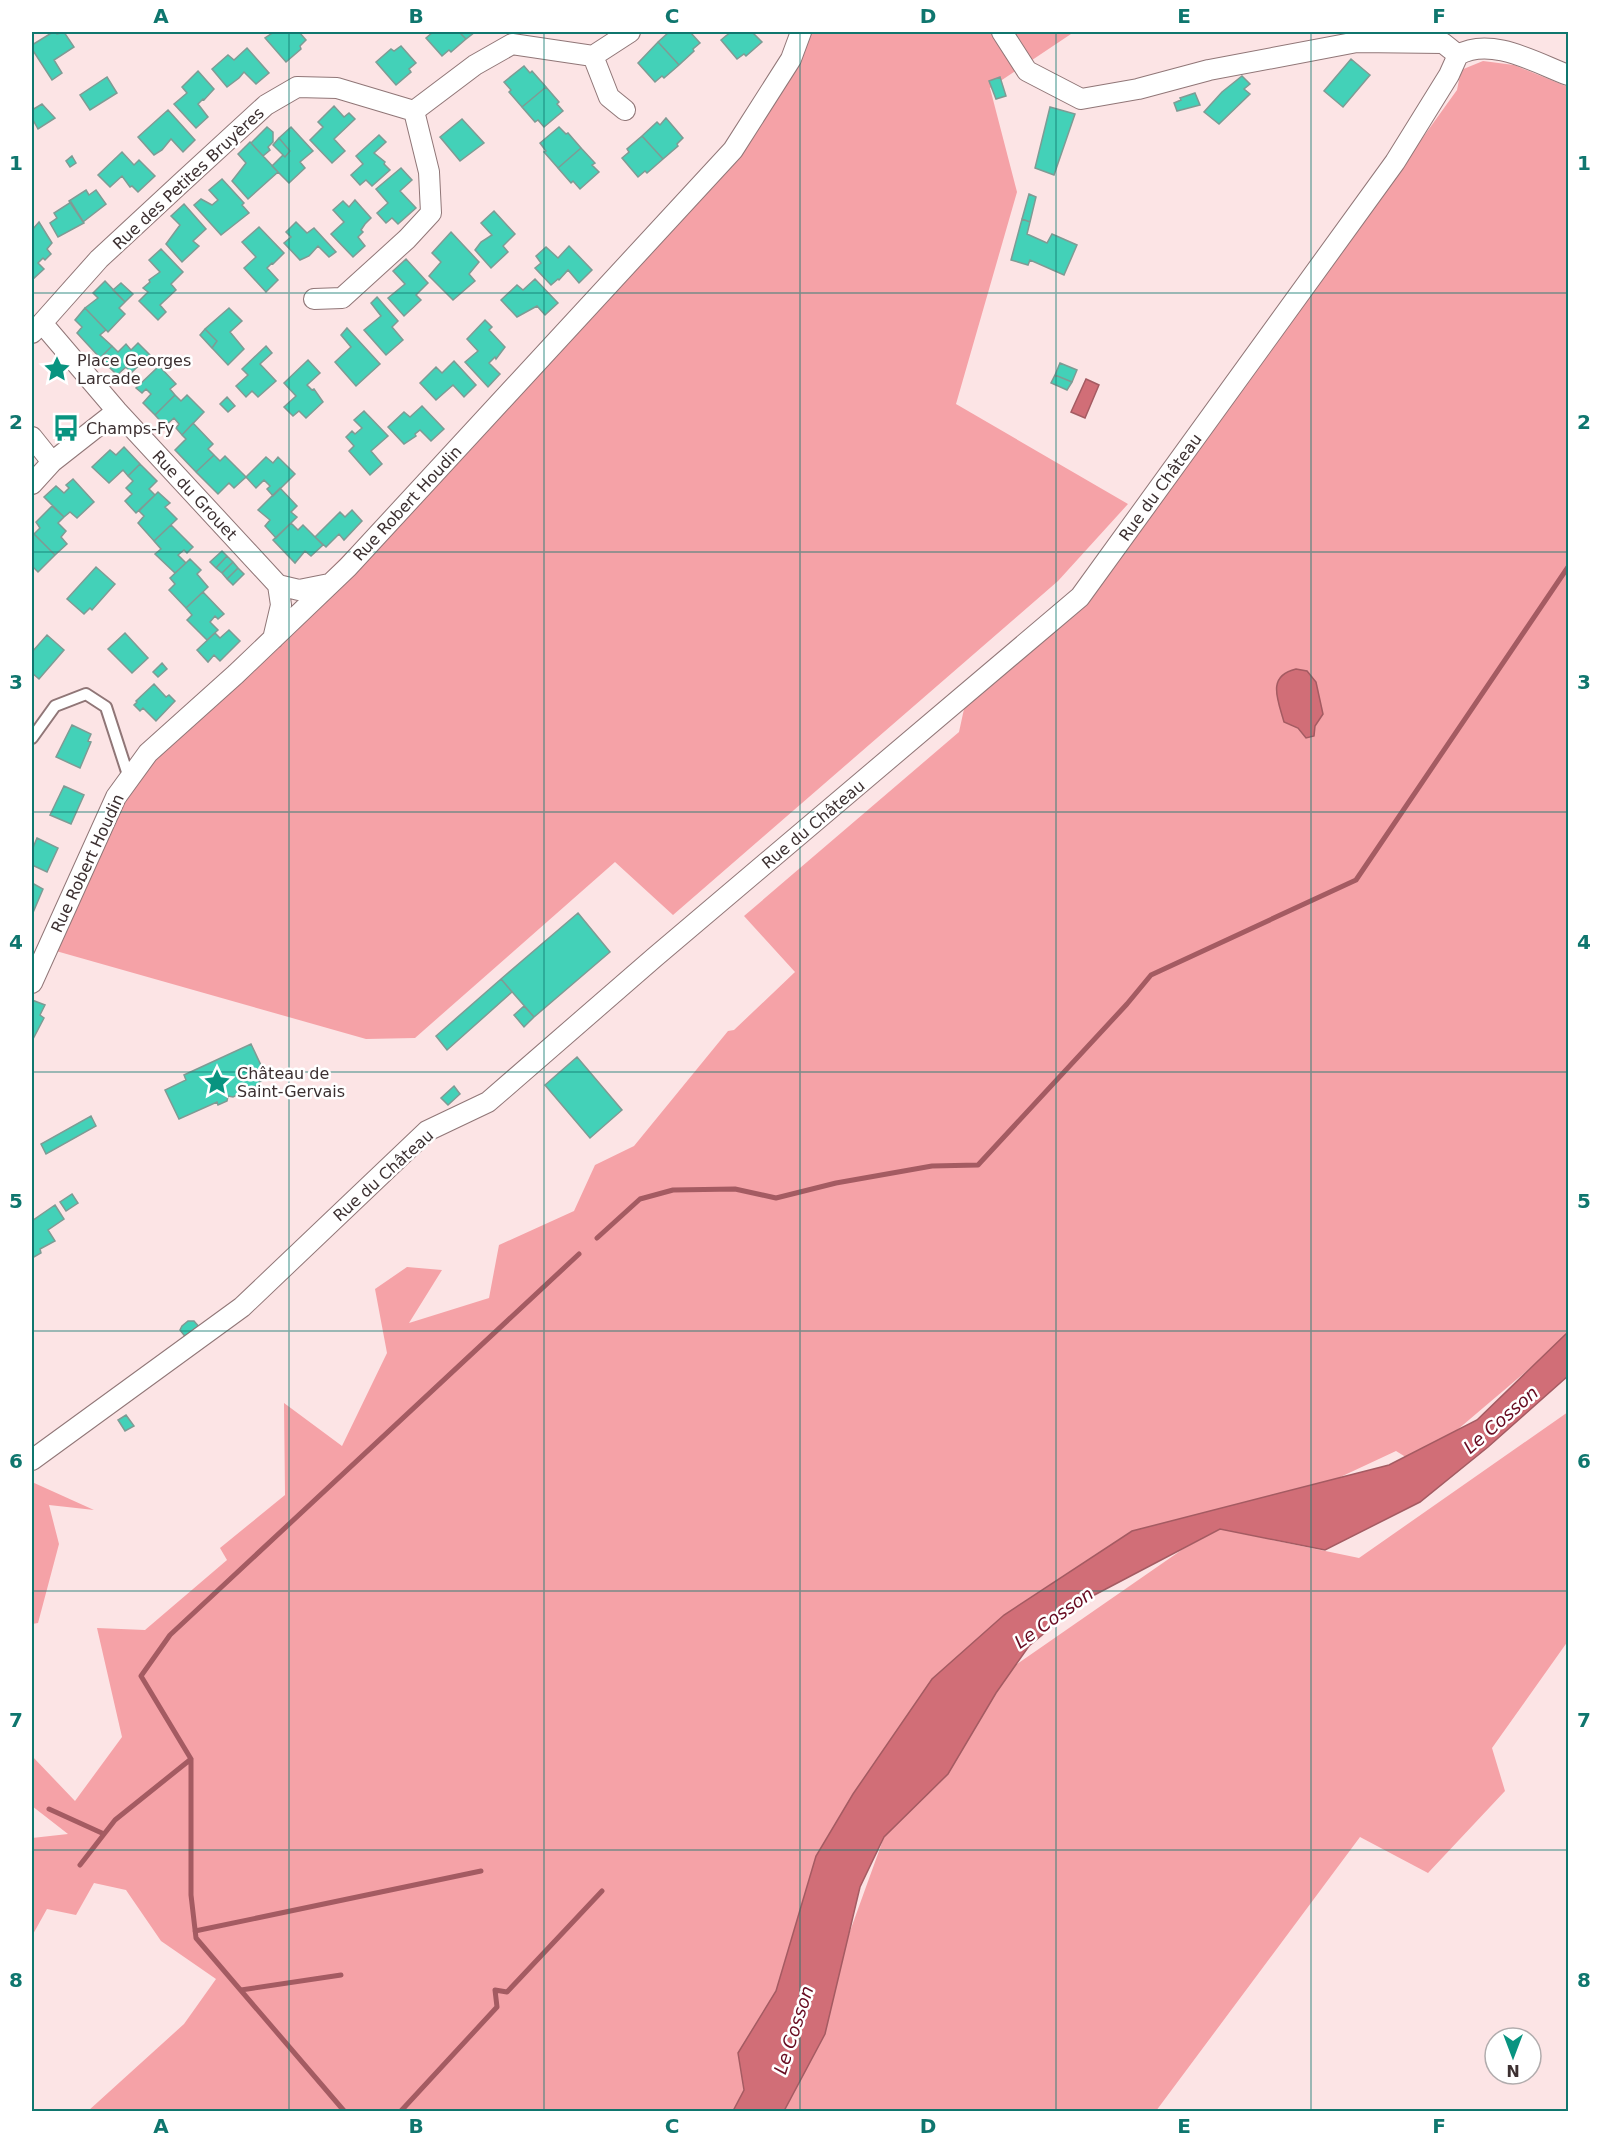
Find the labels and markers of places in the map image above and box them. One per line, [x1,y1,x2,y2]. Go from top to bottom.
place label: Place Georges Larcade [77,351,191,388]
place icon: Place Georges Larcade [42,354,72,384]
bus stop icon: Champs-Fy [51,413,81,443]
place label: Champs-Fy [86,419,174,438]
place label: Château de Saint-Gervais [237,1064,345,1101]
place icon: Château de Saint-Gervais [202,1067,232,1097]

